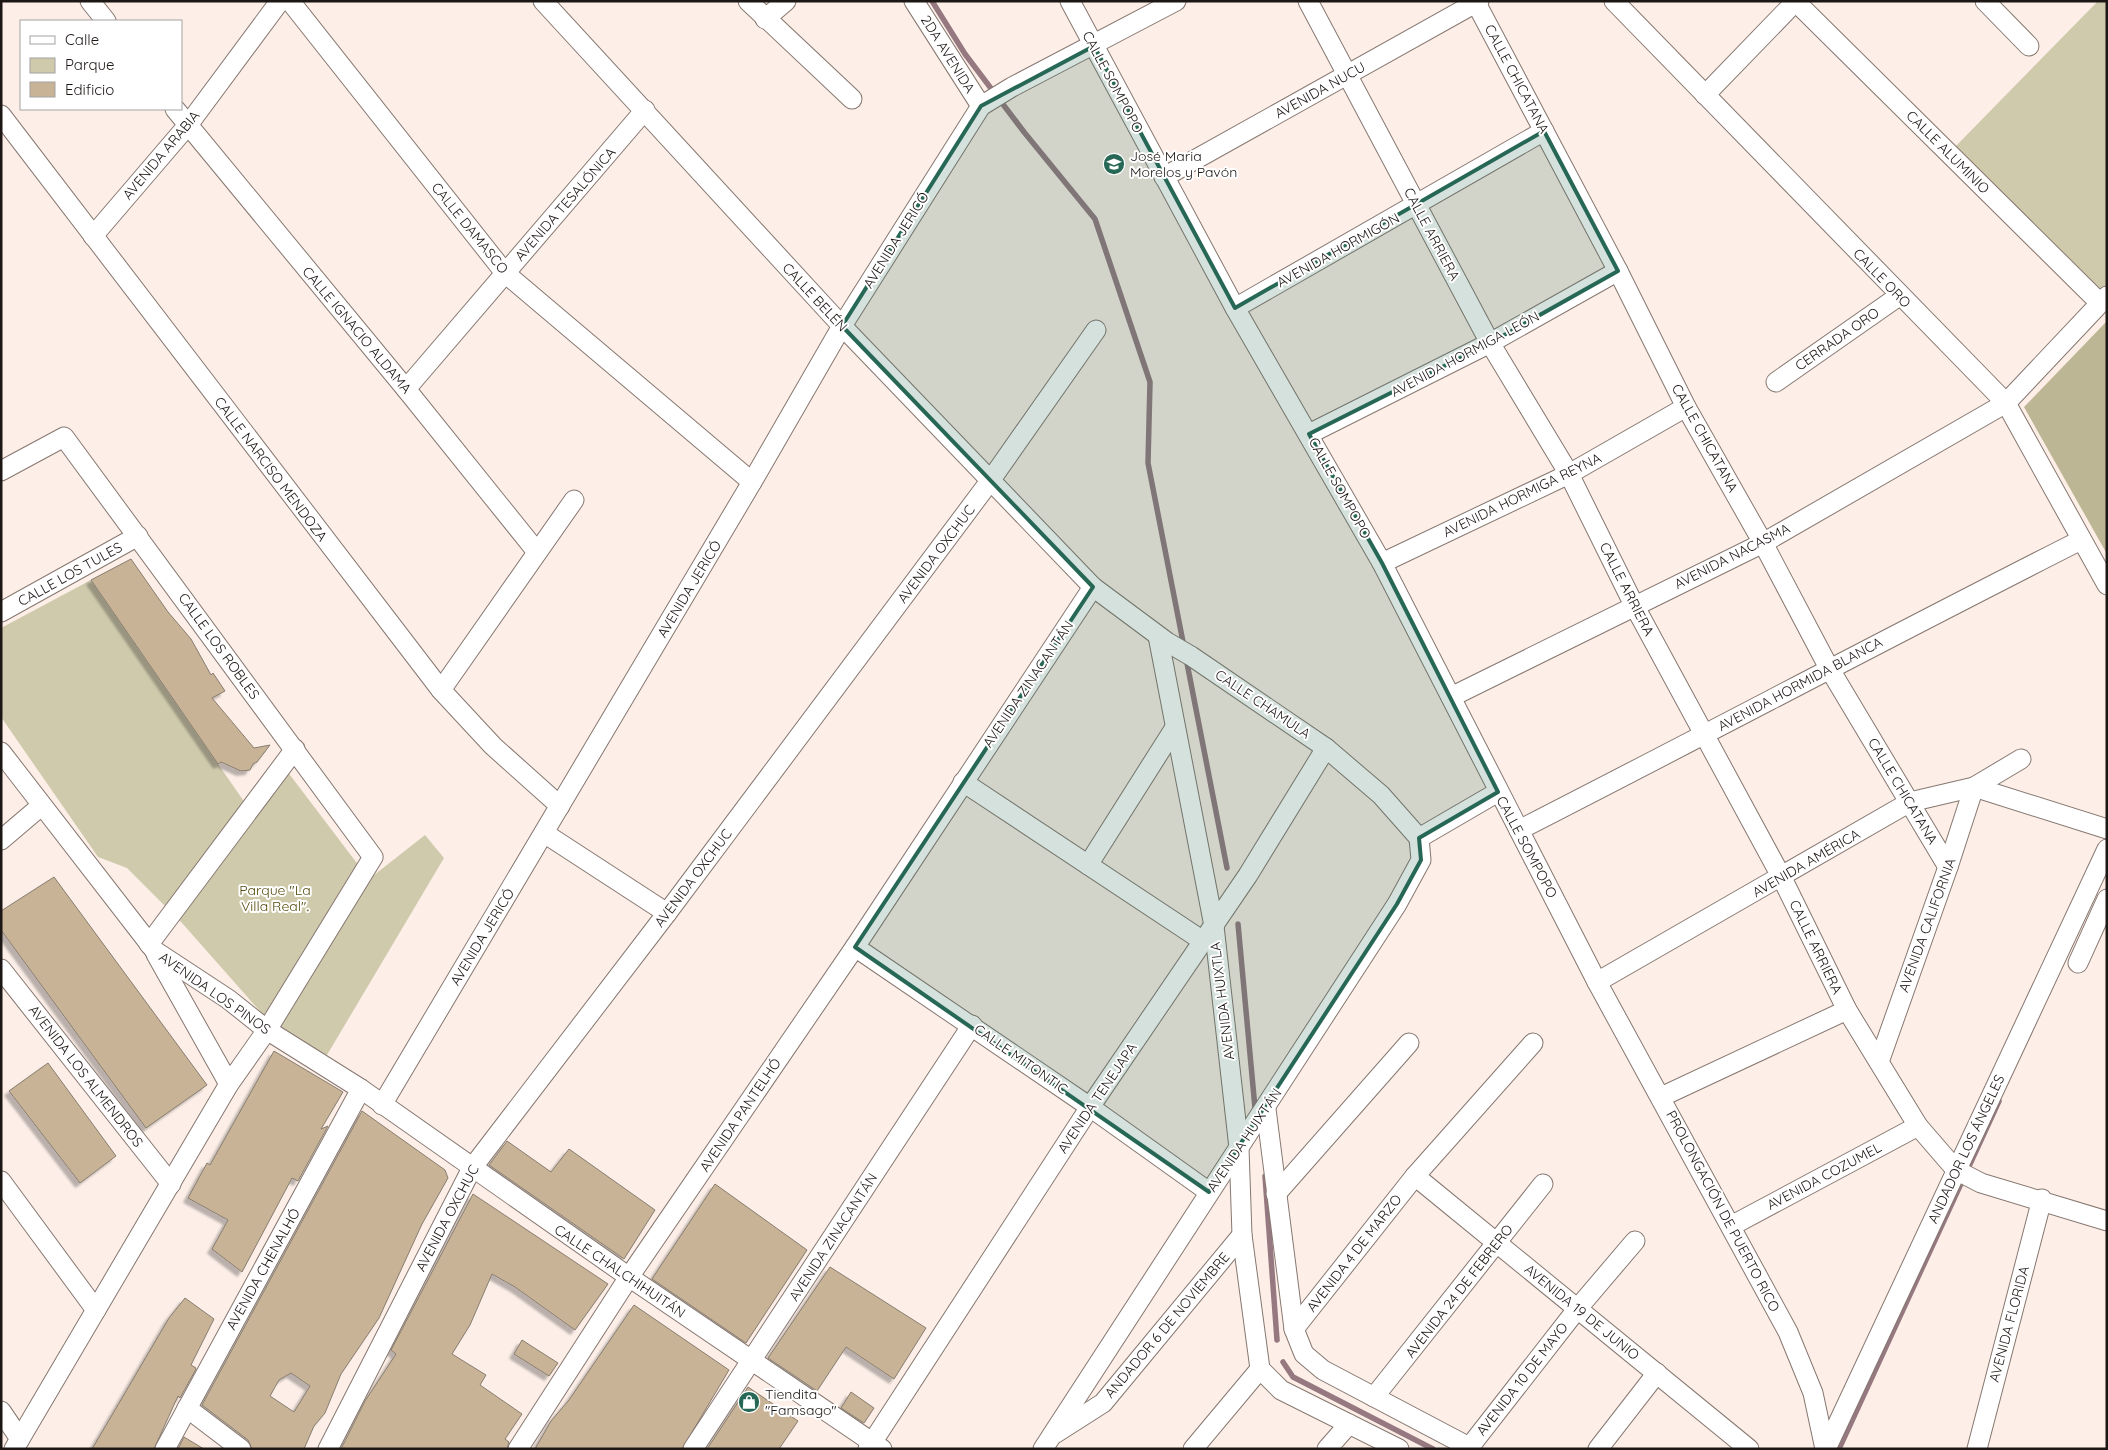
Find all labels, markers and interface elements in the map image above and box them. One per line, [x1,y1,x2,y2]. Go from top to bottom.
street label: 2DA AVENIDA [917,12,979,96]
legend [20,20,182,110]
street label: CALLE CHICATANA [1481,21,1553,137]
street label: CALLE SOMPOPO [1078,28,1148,136]
text: Calle [65,30,99,49]
text: Parque [65,55,115,74]
street label: AVENIDA NUCU [1272,58,1368,122]
text: Edificio [65,80,114,99]
street label: AVENIDA ARABIA [119,107,203,203]
street label: CALLE ALUMINIO [1903,107,1994,198]
street label: AVENIDA TESALÓNICA [511,143,619,265]
place label: José Maria Morelos y Pavón [1130,147,1237,181]
school or university icon: José Maria Morelos y Pavón [1102,152,1126,176]
street label: CALLE DAMASCO [428,179,513,278]
street label: CALLE ARRIERA [1400,184,1464,284]
street label: AVENIDA JERICÓ [859,188,933,292]
street label: AVENIDA HORMIGÓN [1273,209,1403,291]
street label: CALLE ORO [1849,245,1915,312]
street label: CALLE BELÉN [779,259,851,335]
street label: CALLE IGNACIO ALDAMA [298,263,416,397]
street label: CERRADA ORO [1792,303,1883,375]
street label: AVENIDA HORMIGA LEÓN [1388,307,1542,401]
street label: CALLE CHICATANA [1668,381,1742,495]
street label: CALLE NARCISO MENDOZA [211,393,331,545]
street label: CALLE SOMPOPO [1305,434,1375,542]
street label: AVENIDA HORMIGA REYNA [1440,449,1604,541]
street label: AVENIDA OXCHUC [893,501,979,607]
street label: AVENIDA NACASMA [1671,519,1793,593]
street label: AVENIDA JERICÓ [653,537,725,641]
street label: CALLE LOS TULES [15,538,125,610]
street label: CALLE ARRIERA [1596,539,1658,639]
street label: CALLE LOS ROBLES [174,589,264,703]
street label: AVENIDA ZINACANTÁN [979,617,1077,751]
street label: AVENIDA HORMIDA BLANCA [1715,633,1885,735]
street label: CALLE CHAMULA [1212,665,1314,743]
street label: CALLE CHICATANA [1864,734,1942,848]
street label: CALLE SOMPOPO [1492,793,1562,901]
street label: AVENIDA OXCHUC [650,825,736,931]
street label: AVENIDA AMÉRICA [1749,825,1863,901]
street label: AVENIDA CALIFORNIA [1894,855,1960,995]
park label: Parque "La Villa Real". [239,881,311,915]
street label: AVENIDA JERICÓ [446,885,518,989]
street label: CALLE ARRIERA [1785,897,1847,997]
street label: AVENIDA HUIXTLA [1206,941,1238,1061]
street label: AVENIDA LOS PINOS [156,948,274,1038]
street label: AVENIDA LOS ALMENDROS [25,1001,147,1151]
street label: CALLE MITONTIC [971,1020,1071,1098]
street label: AVENIDA TENEJAPA [1053,1039,1141,1157]
street label: AVENIDA PANTELHÓ [695,1054,785,1175]
street label: ANDADOR LOS ÁNGELES [1924,1072,2008,1226]
street label: AVENIDA HUIXTÁN [1203,1085,1285,1195]
street label: PROLONGACIÓN DE PUERTO RICO [1662,1107,1784,1315]
street label: AVENIDA COZUMEL [1764,1138,1885,1214]
street label: AVENIDA OXCHUC [411,1162,483,1274]
street label: AVENIDA ZINACANTÁN [785,1169,881,1305]
street label: AVENIDA 4 DE MARZO [1302,1190,1406,1315]
street label: AVENIDA CHENALHÓ [222,1205,304,1333]
street label: CALLE CHALCHIHUITÁN [551,1220,689,1322]
street label: AVENIDA 24 DE FEBRERO [1401,1220,1517,1361]
street label: ANDADOR 6 DE NOVIEMBRE [1101,1248,1233,1402]
street label: AVENIDA 19 DE JUNIO [1521,1260,1643,1364]
street label: AVENIDA FLORIDA [1985,1264,2033,1384]
street label: AVENIDA 10 DE MAYO [1472,1318,1572,1439]
place label: Tiendita "Famsago" [765,1385,837,1419]
shop icon: Tiendita "Famsago" [737,1390,761,1414]

